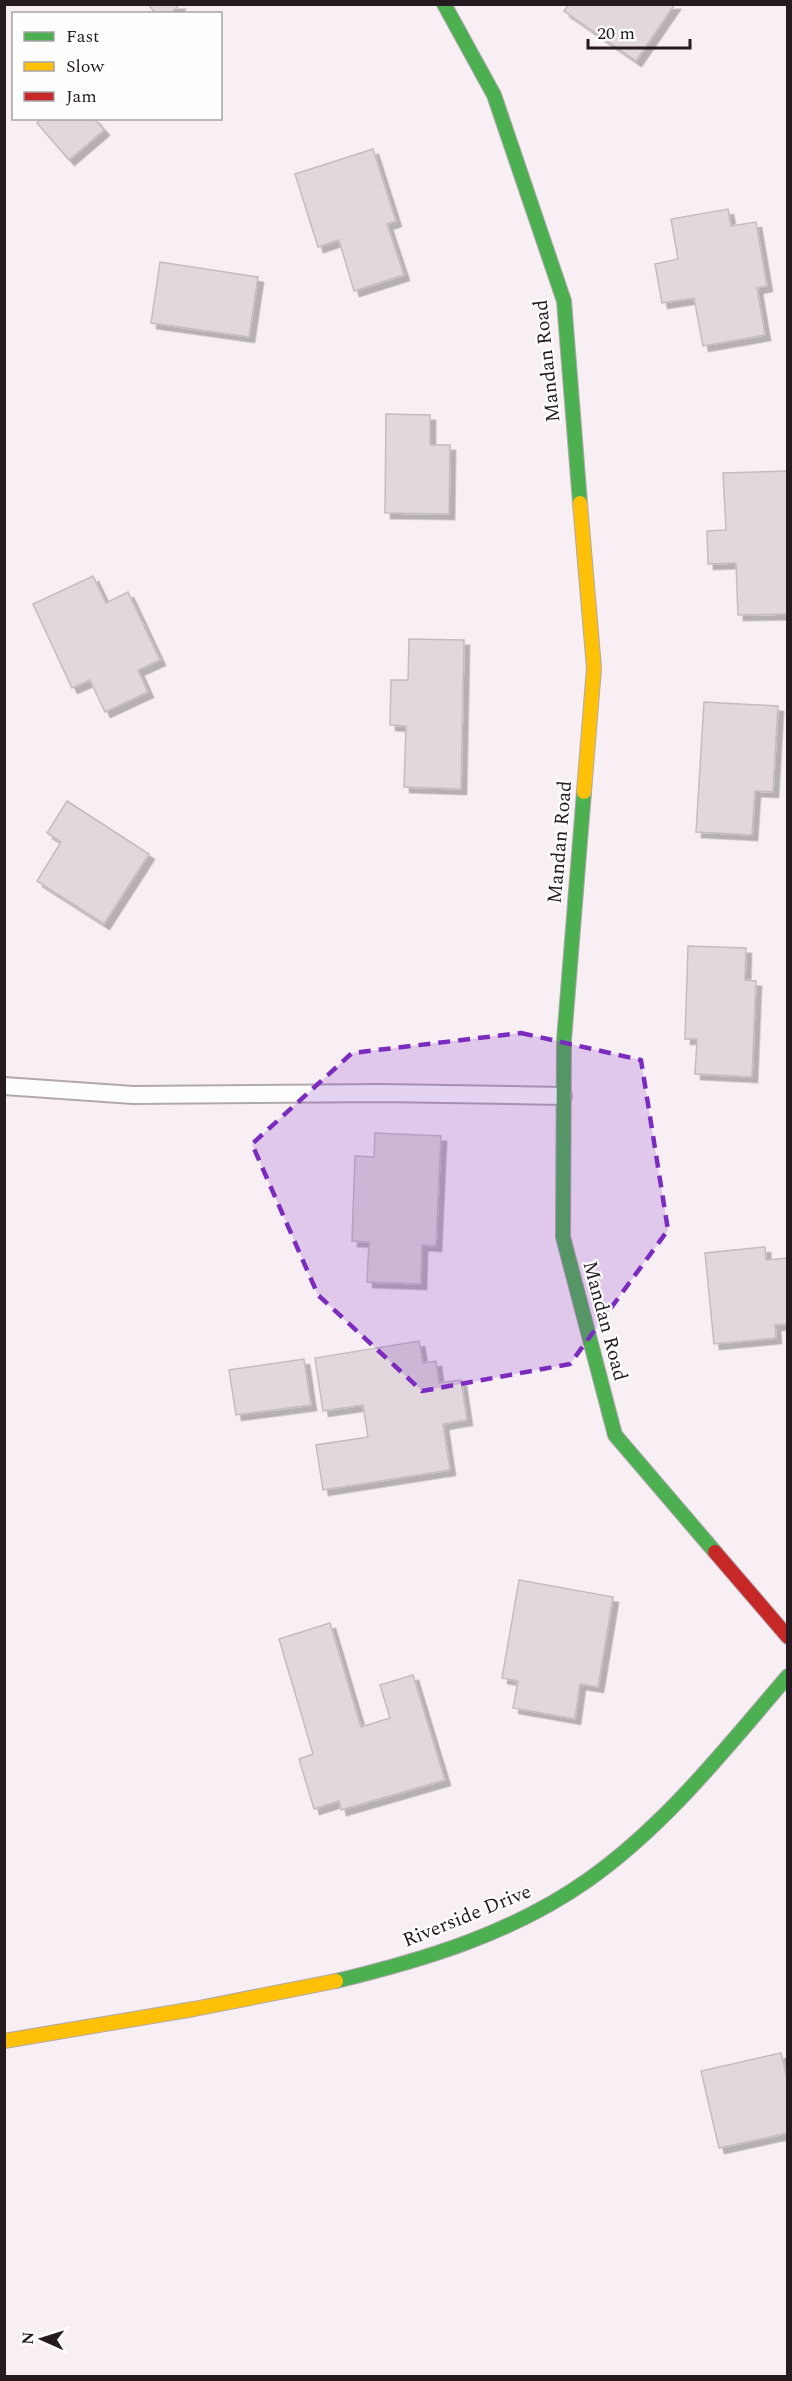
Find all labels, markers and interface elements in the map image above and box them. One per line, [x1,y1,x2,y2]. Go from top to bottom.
legend [12,12,222,120]
scale bar [588,12,690,50]
text: 20 m [597,20,635,47]
text: Fast [66,23,99,50]
text: Slow [66,53,105,80]
text: Jam [66,83,97,110]
street label: Mandan Road [526,298,568,424]
street label: Mandan Road [540,779,580,905]
street label: Mandan Road [575,1258,635,1384]
street label: Riverside Drive [398,1877,536,1955]
north arrow [12,2309,72,2369]
text: N [16,2331,40,2345]

